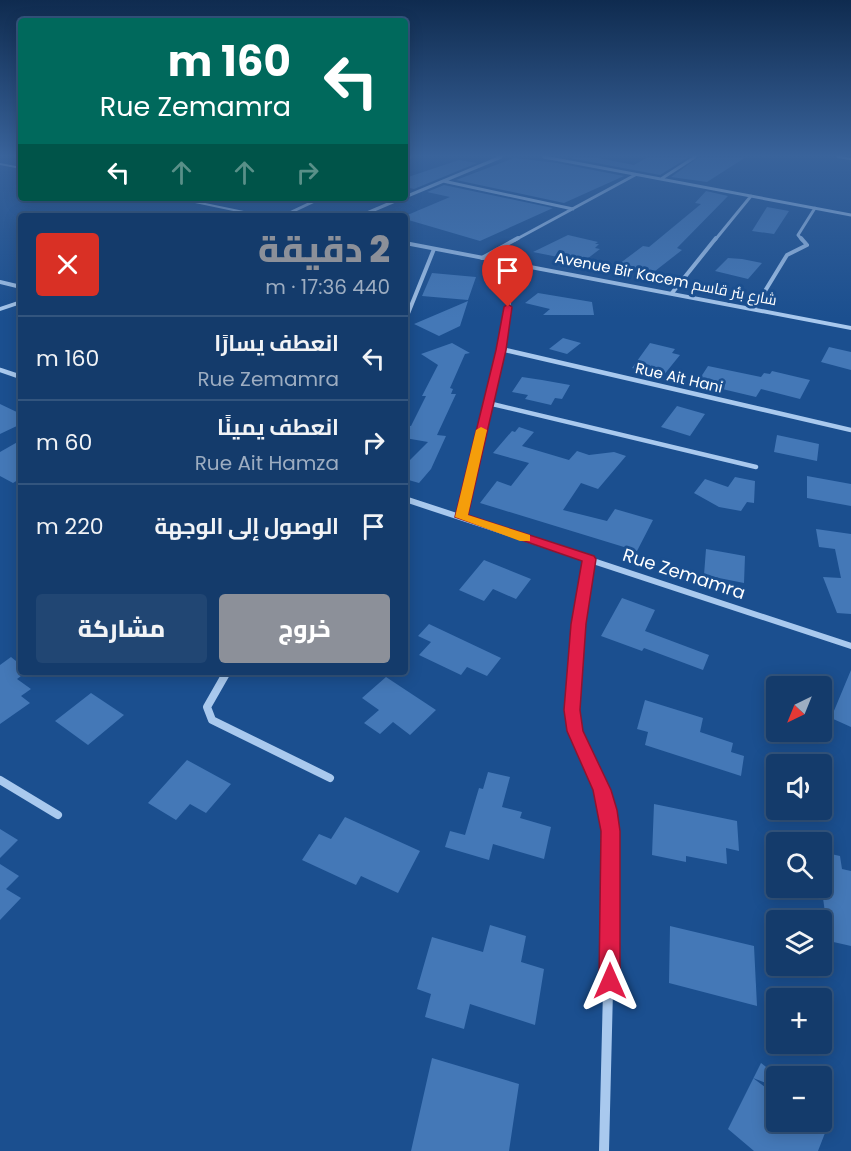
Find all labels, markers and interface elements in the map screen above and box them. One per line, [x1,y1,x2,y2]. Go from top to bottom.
text: 160 m [168,32,291,91]
icon: left [312,42,390,120]
text: Rue Zemamra [100,88,291,125]
icon: left [102,156,135,189]
icon: ahead [165,156,198,189]
icon: ahead [228,156,261,189]
icon: right [291,156,324,189]
text: 2 دقيقة [258,224,390,275]
button: close [36,233,99,296]
pin [482,245,533,307]
street label: Avenue Bir Kacem شارع بئر قاسم [553,247,779,311]
icon: arrive [491,254,524,287]
text: 440 m · 17:36 [265,273,390,301]
text: انعطف يسارًا [214,328,339,359]
icon: left [357,342,390,375]
text: 160 m [36,343,99,374]
street label: Rue Ait Hani [633,357,725,398]
text: Rue Zemamra [197,365,339,393]
text: انعطف يمينًا [217,412,339,443]
icon: right [357,426,390,459]
text: 60 m [36,427,92,458]
text: Rue Ait Hamza [195,449,339,477]
icon: arrive [357,510,390,543]
text: 220 m [36,511,104,542]
text: الوصول إلى الوجهة [154,511,339,542]
street label: Rue Zemamra [620,542,749,605]
button: مشاركة [36,594,207,663]
button: خروج [219,594,390,663]
north arrow [766,676,832,742]
map controls [766,676,832,1132]
button: sound [766,754,832,820]
button: search [766,832,832,898]
button: layers [766,910,832,976]
position arrow [578,949,642,1013]
button: + [766,988,832,1054]
button: − [766,1066,832,1132]

